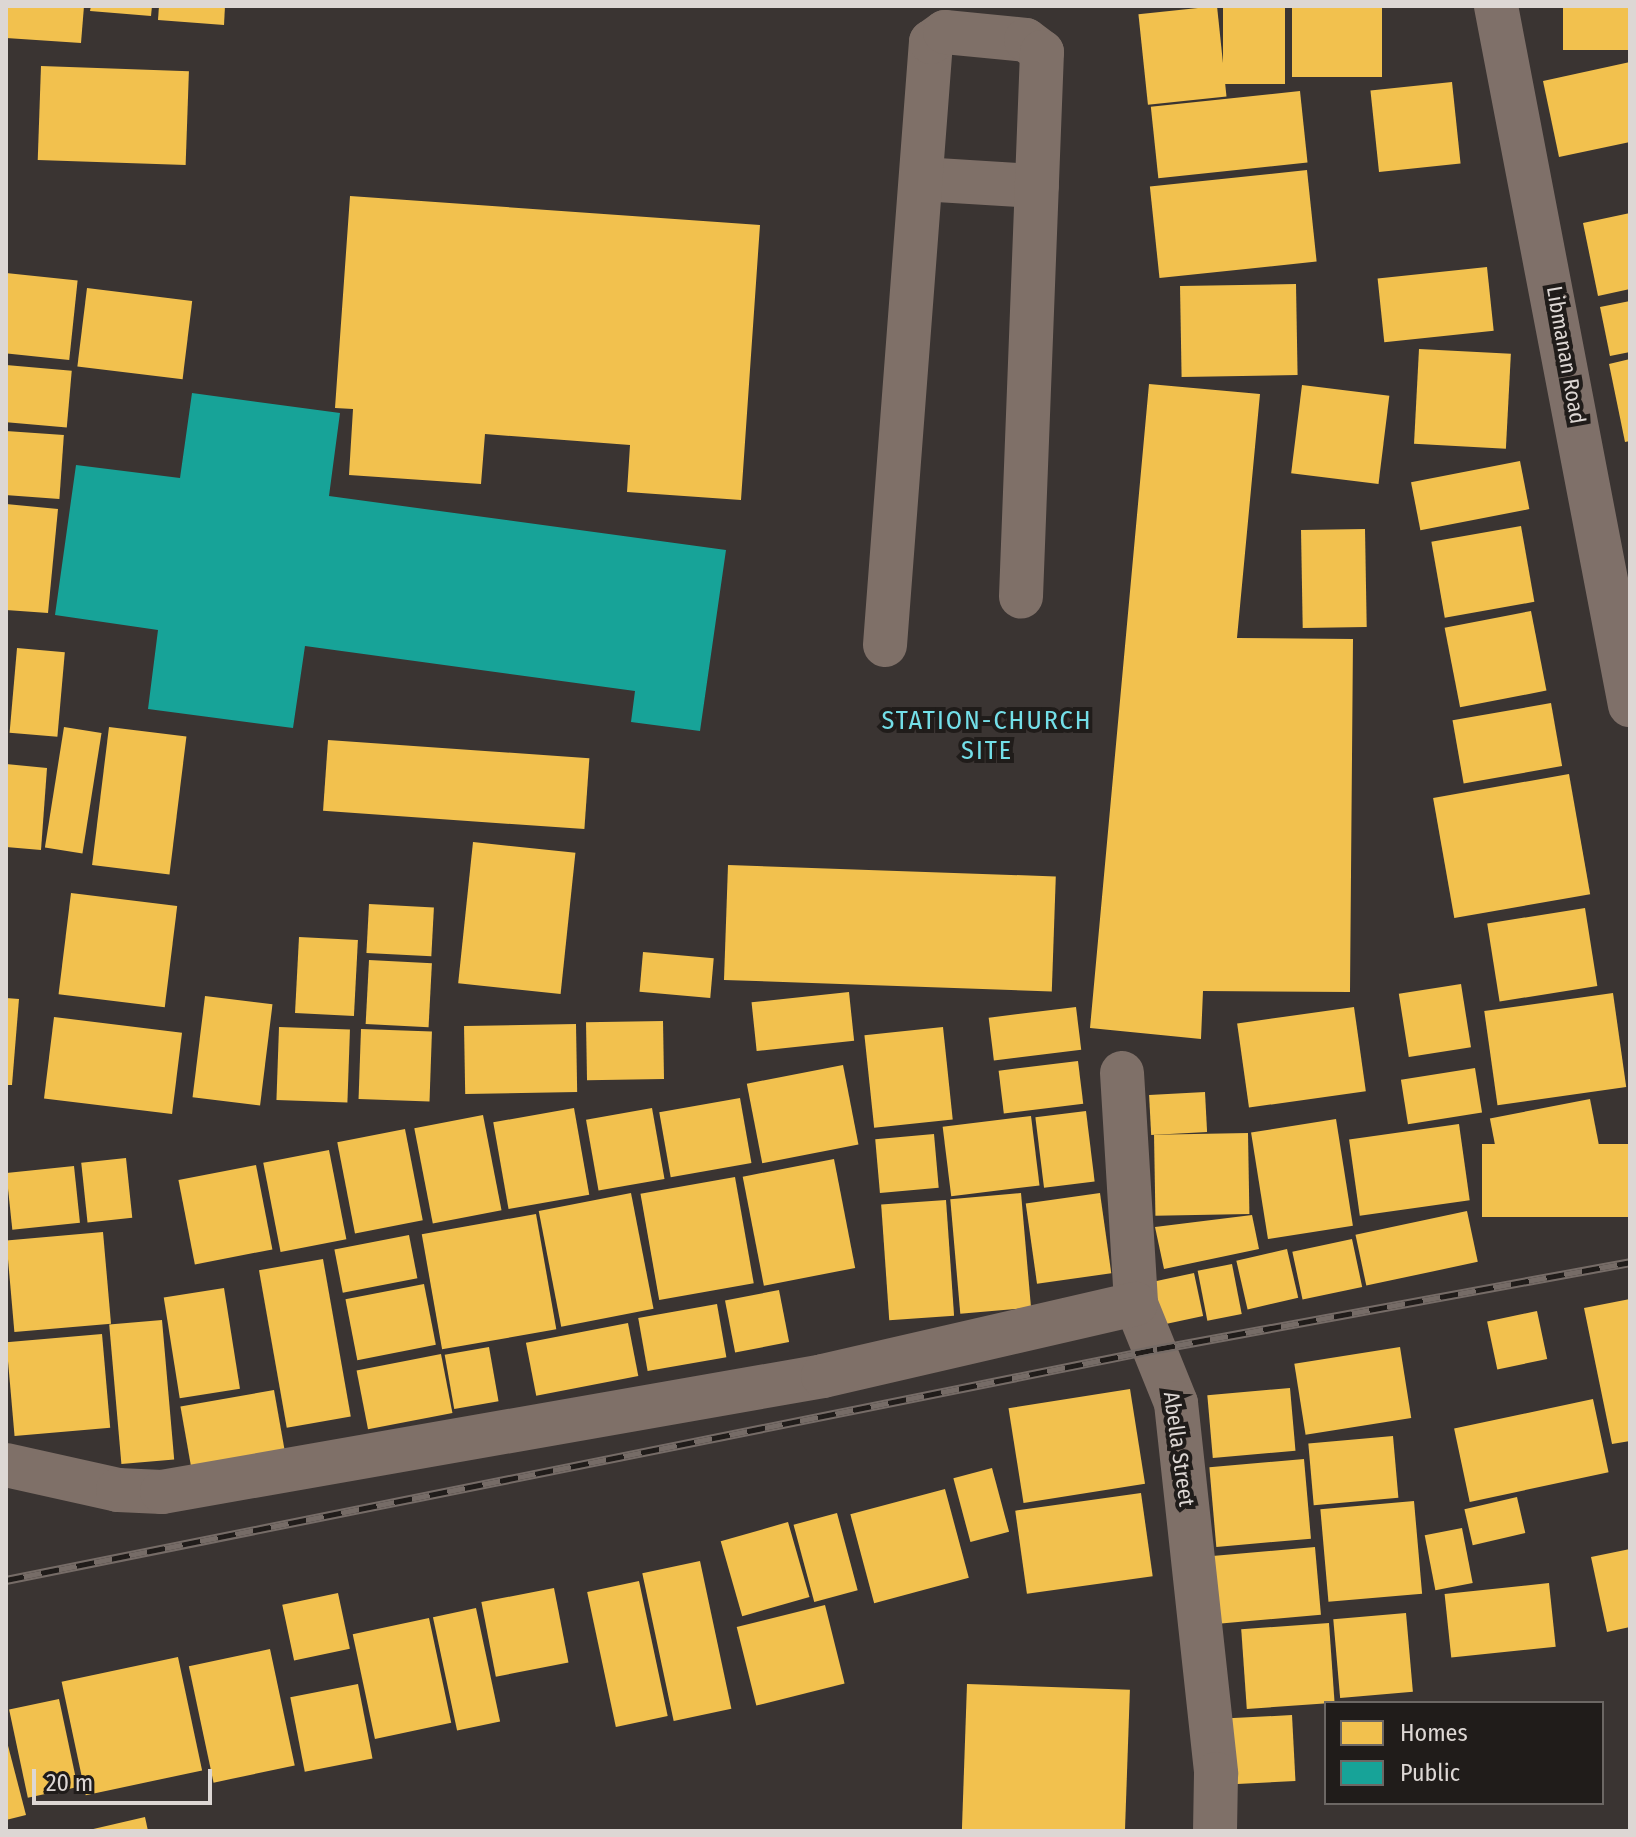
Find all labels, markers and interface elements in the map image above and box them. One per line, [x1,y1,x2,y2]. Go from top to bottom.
street label: Libmanan Road [1541,284,1591,426]
district label: STATION-CHURCH SITE [881,705,1093,766]
street label: Abella Street [1158,1390,1200,1508]
legend [1324,1701,1604,1805]
text: Homes [1400,1719,1468,1747]
scale bar [36,1753,216,1803]
text: Public [1400,1759,1460,1787]
text: 20 m [46,1769,93,1797]

